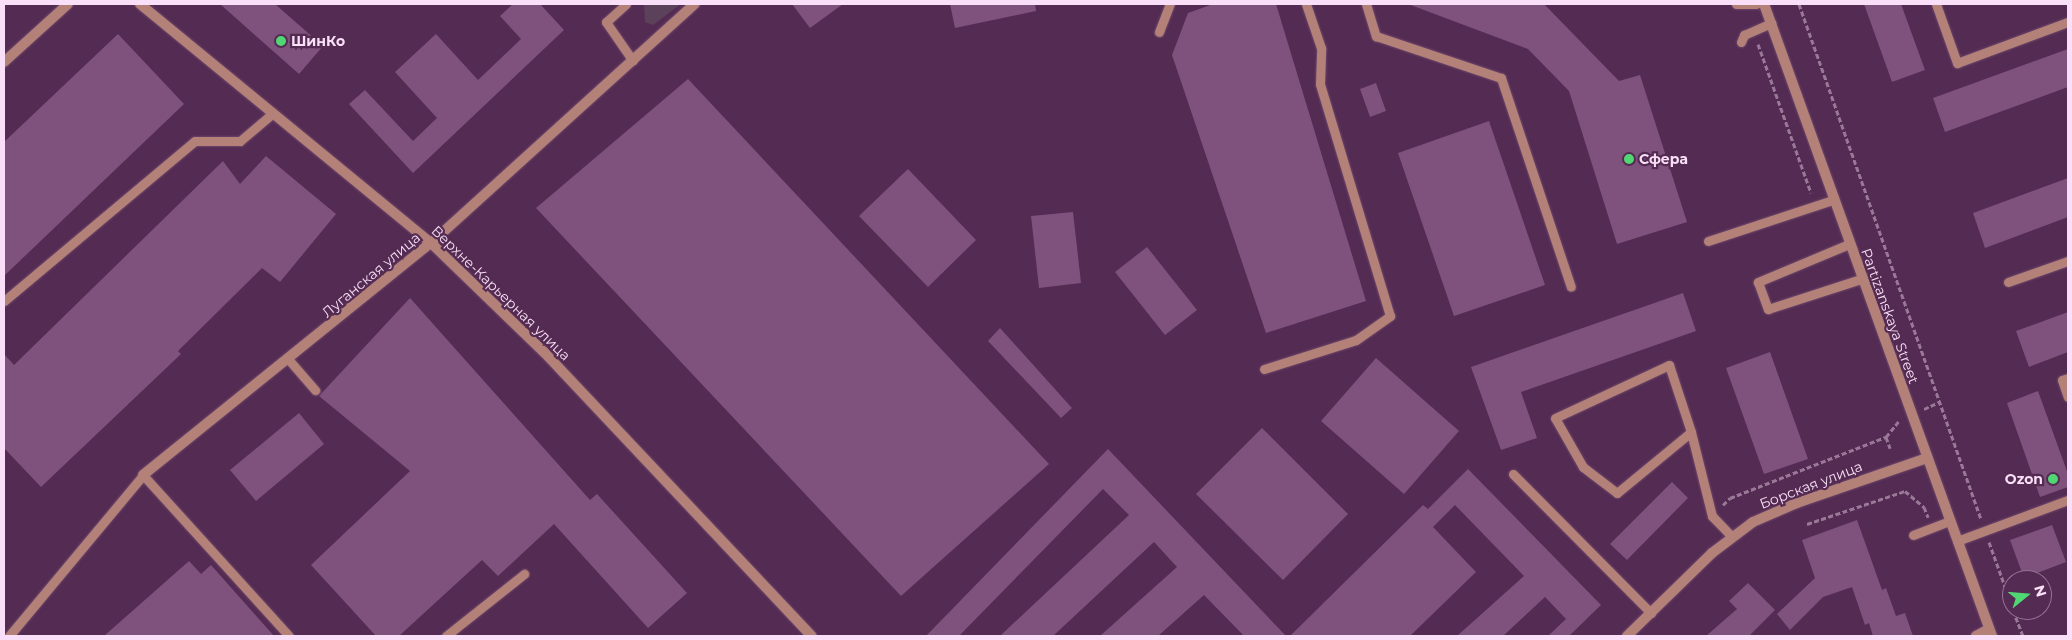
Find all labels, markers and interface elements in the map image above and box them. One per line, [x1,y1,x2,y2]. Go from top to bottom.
place label: ШинКо [291,33,345,49]
marker: ШинКо [275,35,287,47]
place label: Сфера [1639,151,1688,167]
marker: Сфера [1623,153,1635,165]
street label: Верхне-Карьерная улица [428,222,574,364]
street label: Луганская улица [319,229,423,321]
street label: Partizanskaya Street [1858,246,1922,386]
street label: Борская улица [1757,458,1865,512]
place label: Ozon [2005,471,2043,487]
marker: Ozon [2047,473,2059,485]
north arrow [2002,570,2052,620]
text: N [2030,583,2051,599]

